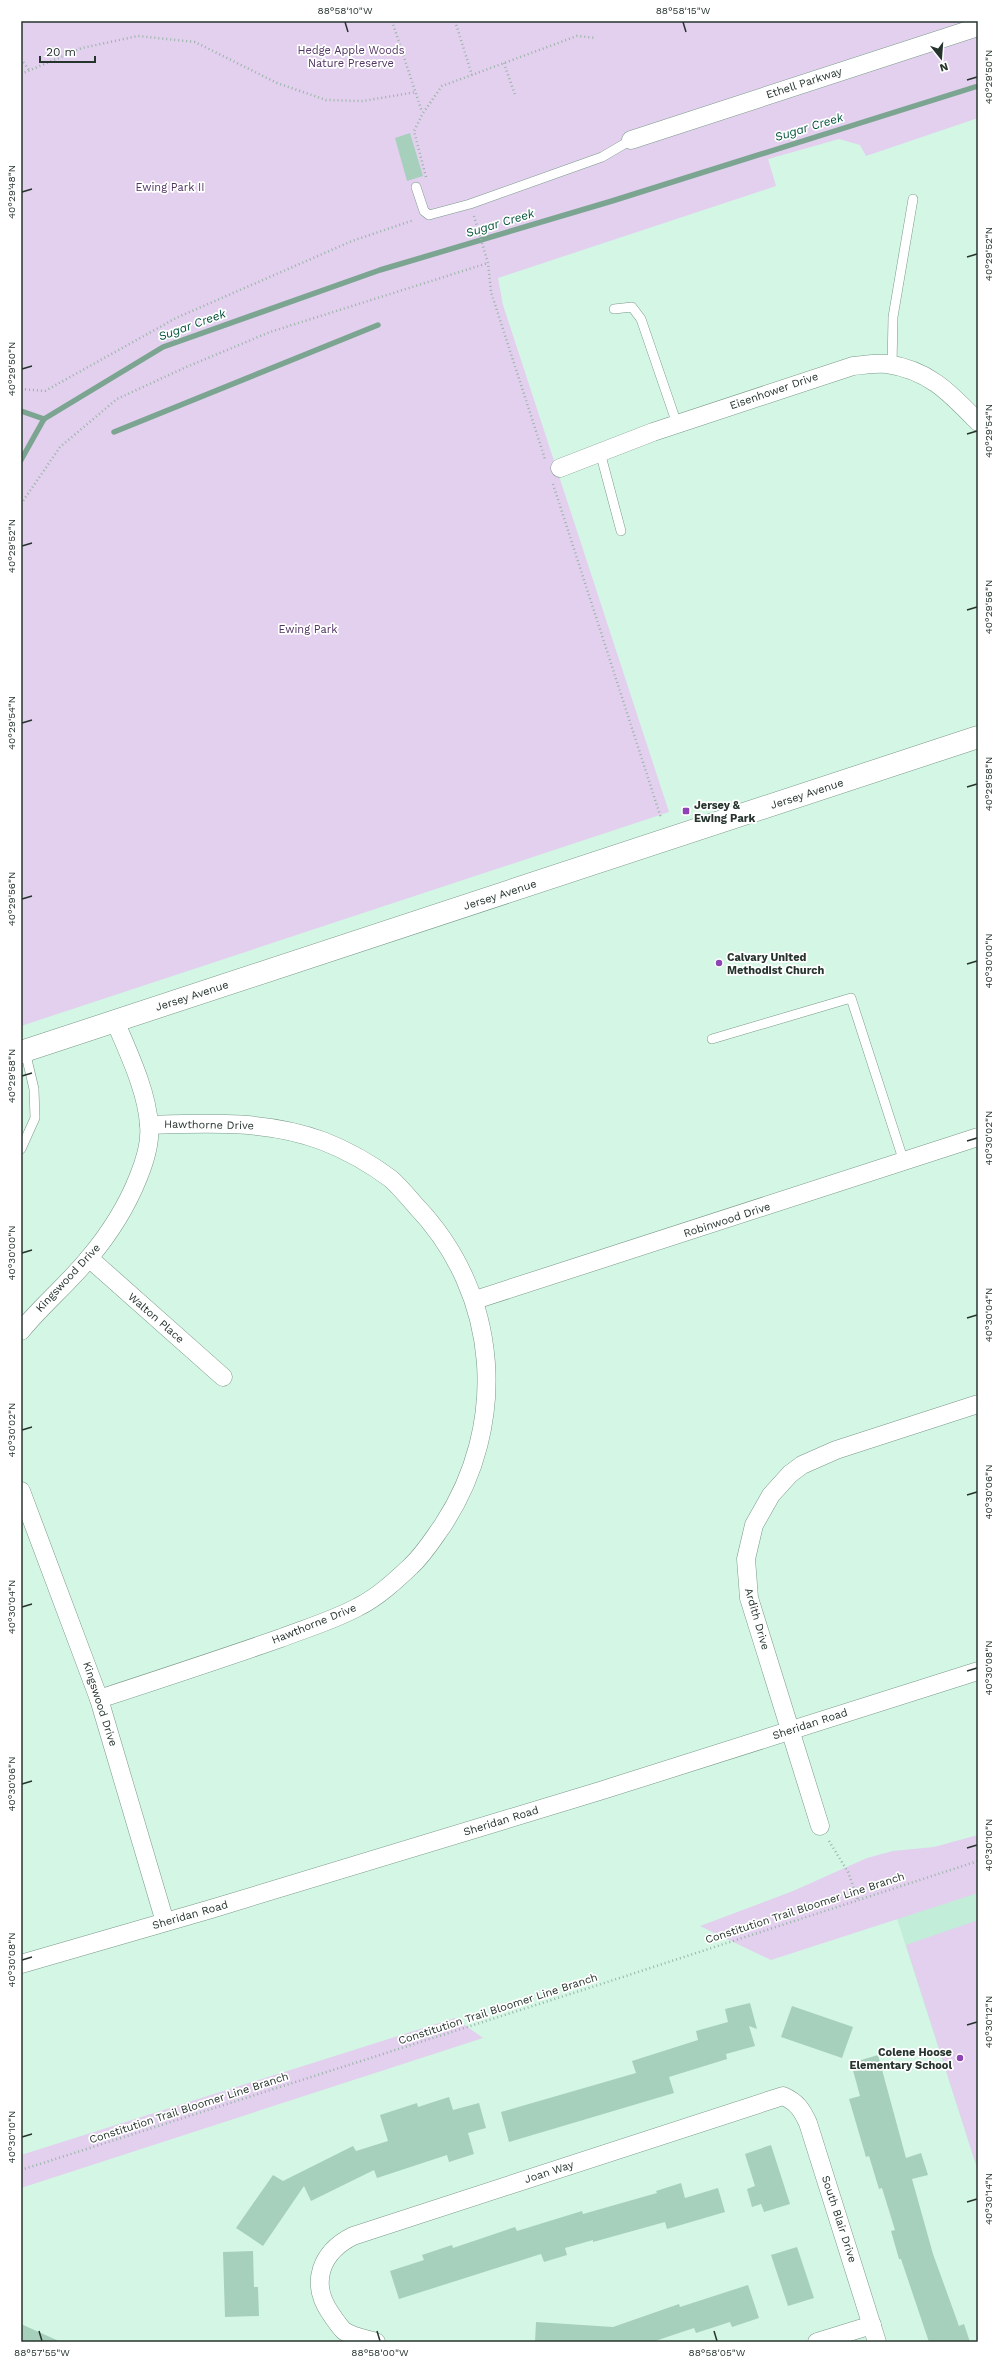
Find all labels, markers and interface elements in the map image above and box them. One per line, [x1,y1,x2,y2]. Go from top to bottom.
text: 88°58'10"W [318,5,373,16]
text: 88°58'15"W [656,5,711,16]
scale bar [40,38,95,64]
north arrow [921,38,961,78]
park label: Hedge Apple Woods Nature Preserve [297,44,405,70]
text: 20 m [46,45,76,59]
text: 40°29'50"N [983,50,994,104]
text: N [938,60,950,74]
street label: Ethell Parkway [764,65,844,101]
water label: Sugar Creek [773,110,845,144]
text: 40°29'48"N [6,165,17,219]
park label: Ewing Park II [136,181,204,194]
water label: Sugar Creek [464,206,536,240]
text: 40°29'52"N [983,227,994,281]
water label: Sugar Creek [156,306,228,344]
text: 40°29'50"N [6,342,17,396]
street label: Eisenhower Drive [728,370,820,412]
text: 40°29'54"N [983,404,994,458]
text: 40°29'52"N [6,519,17,573]
text: 40°29'56"N [983,580,994,634]
park label: Ewing Park [279,623,337,636]
text: 40°29'54"N [6,696,17,750]
text: 40°29'58"N [983,757,994,811]
street label: Jersey Avenue [769,776,845,812]
place label: Jersey & Ewing Park [694,799,755,825]
marker: Jersey & Ewing Park [681,806,691,816]
text: 40°29'56"N [6,872,17,926]
street label: Jersey Avenue [462,877,538,913]
text: 40°30'00"N [983,933,994,989]
place label: Calvary United Methodist Church [727,951,825,977]
marker: Calvary United Methodist Church [714,958,724,968]
street label: Jersey Avenue [154,978,230,1014]
text: 40°29'58"N [6,1049,17,1103]
text: 40°30'02"N [983,1111,994,1165]
street label: Hawthorne Drive [164,1118,254,1132]
street label: Robinwood Drive [682,1200,772,1240]
text: 40°30'00"N [6,1225,17,1281]
street label: Kingswood Drive [33,1241,103,1315]
text: 40°30'04"N [983,1288,994,1342]
street label: Walton Place [125,1290,187,1346]
text: 40°30'02"N [6,1403,17,1457]
text: 40°30'06"N [983,1465,994,1520]
text: 40°30'04"N [6,1580,17,1634]
street label: Ardith Drive [742,1586,772,1652]
street label: Hawthorne Drive [270,1601,358,1647]
text: 40°30'08"N [983,1640,994,1696]
street label: Kingswood Drive [80,1660,120,1748]
street label: Sheridan Road [771,1706,849,1742]
text: 40°30'06"N [6,1757,17,1812]
street label: Sheridan Road [462,1803,540,1839]
text: 40°30'10"N [983,1819,994,1871]
street label: Constitution Trail Bloomer Line Branch [704,1870,906,1946]
street label: Sheridan Road [151,1898,229,1932]
text: 40°30'08"N [6,1932,17,1988]
street label: Constitution Trail Bloomer Line Branch [397,1971,599,2047]
text: 40°30'12"N [983,1996,994,2048]
place label: Colene Hoose Elementary School [850,2046,952,2072]
marker: Colene Hoose Elementary School [955,2053,965,2063]
street label: Constitution Trail Bloomer Line Branch [88,2070,290,2146]
text: 40°30'10"N [6,2111,17,2163]
street label: Joan Way [523,2158,576,2186]
text: 40°30'14"N [983,2173,994,2225]
street label: South Blair Drive [819,2174,859,2264]
text: 88°57'55"W [14,2347,70,2358]
text: 88°58'00"W [351,2347,409,2358]
text: 88°58'05"W [689,2347,746,2358]

